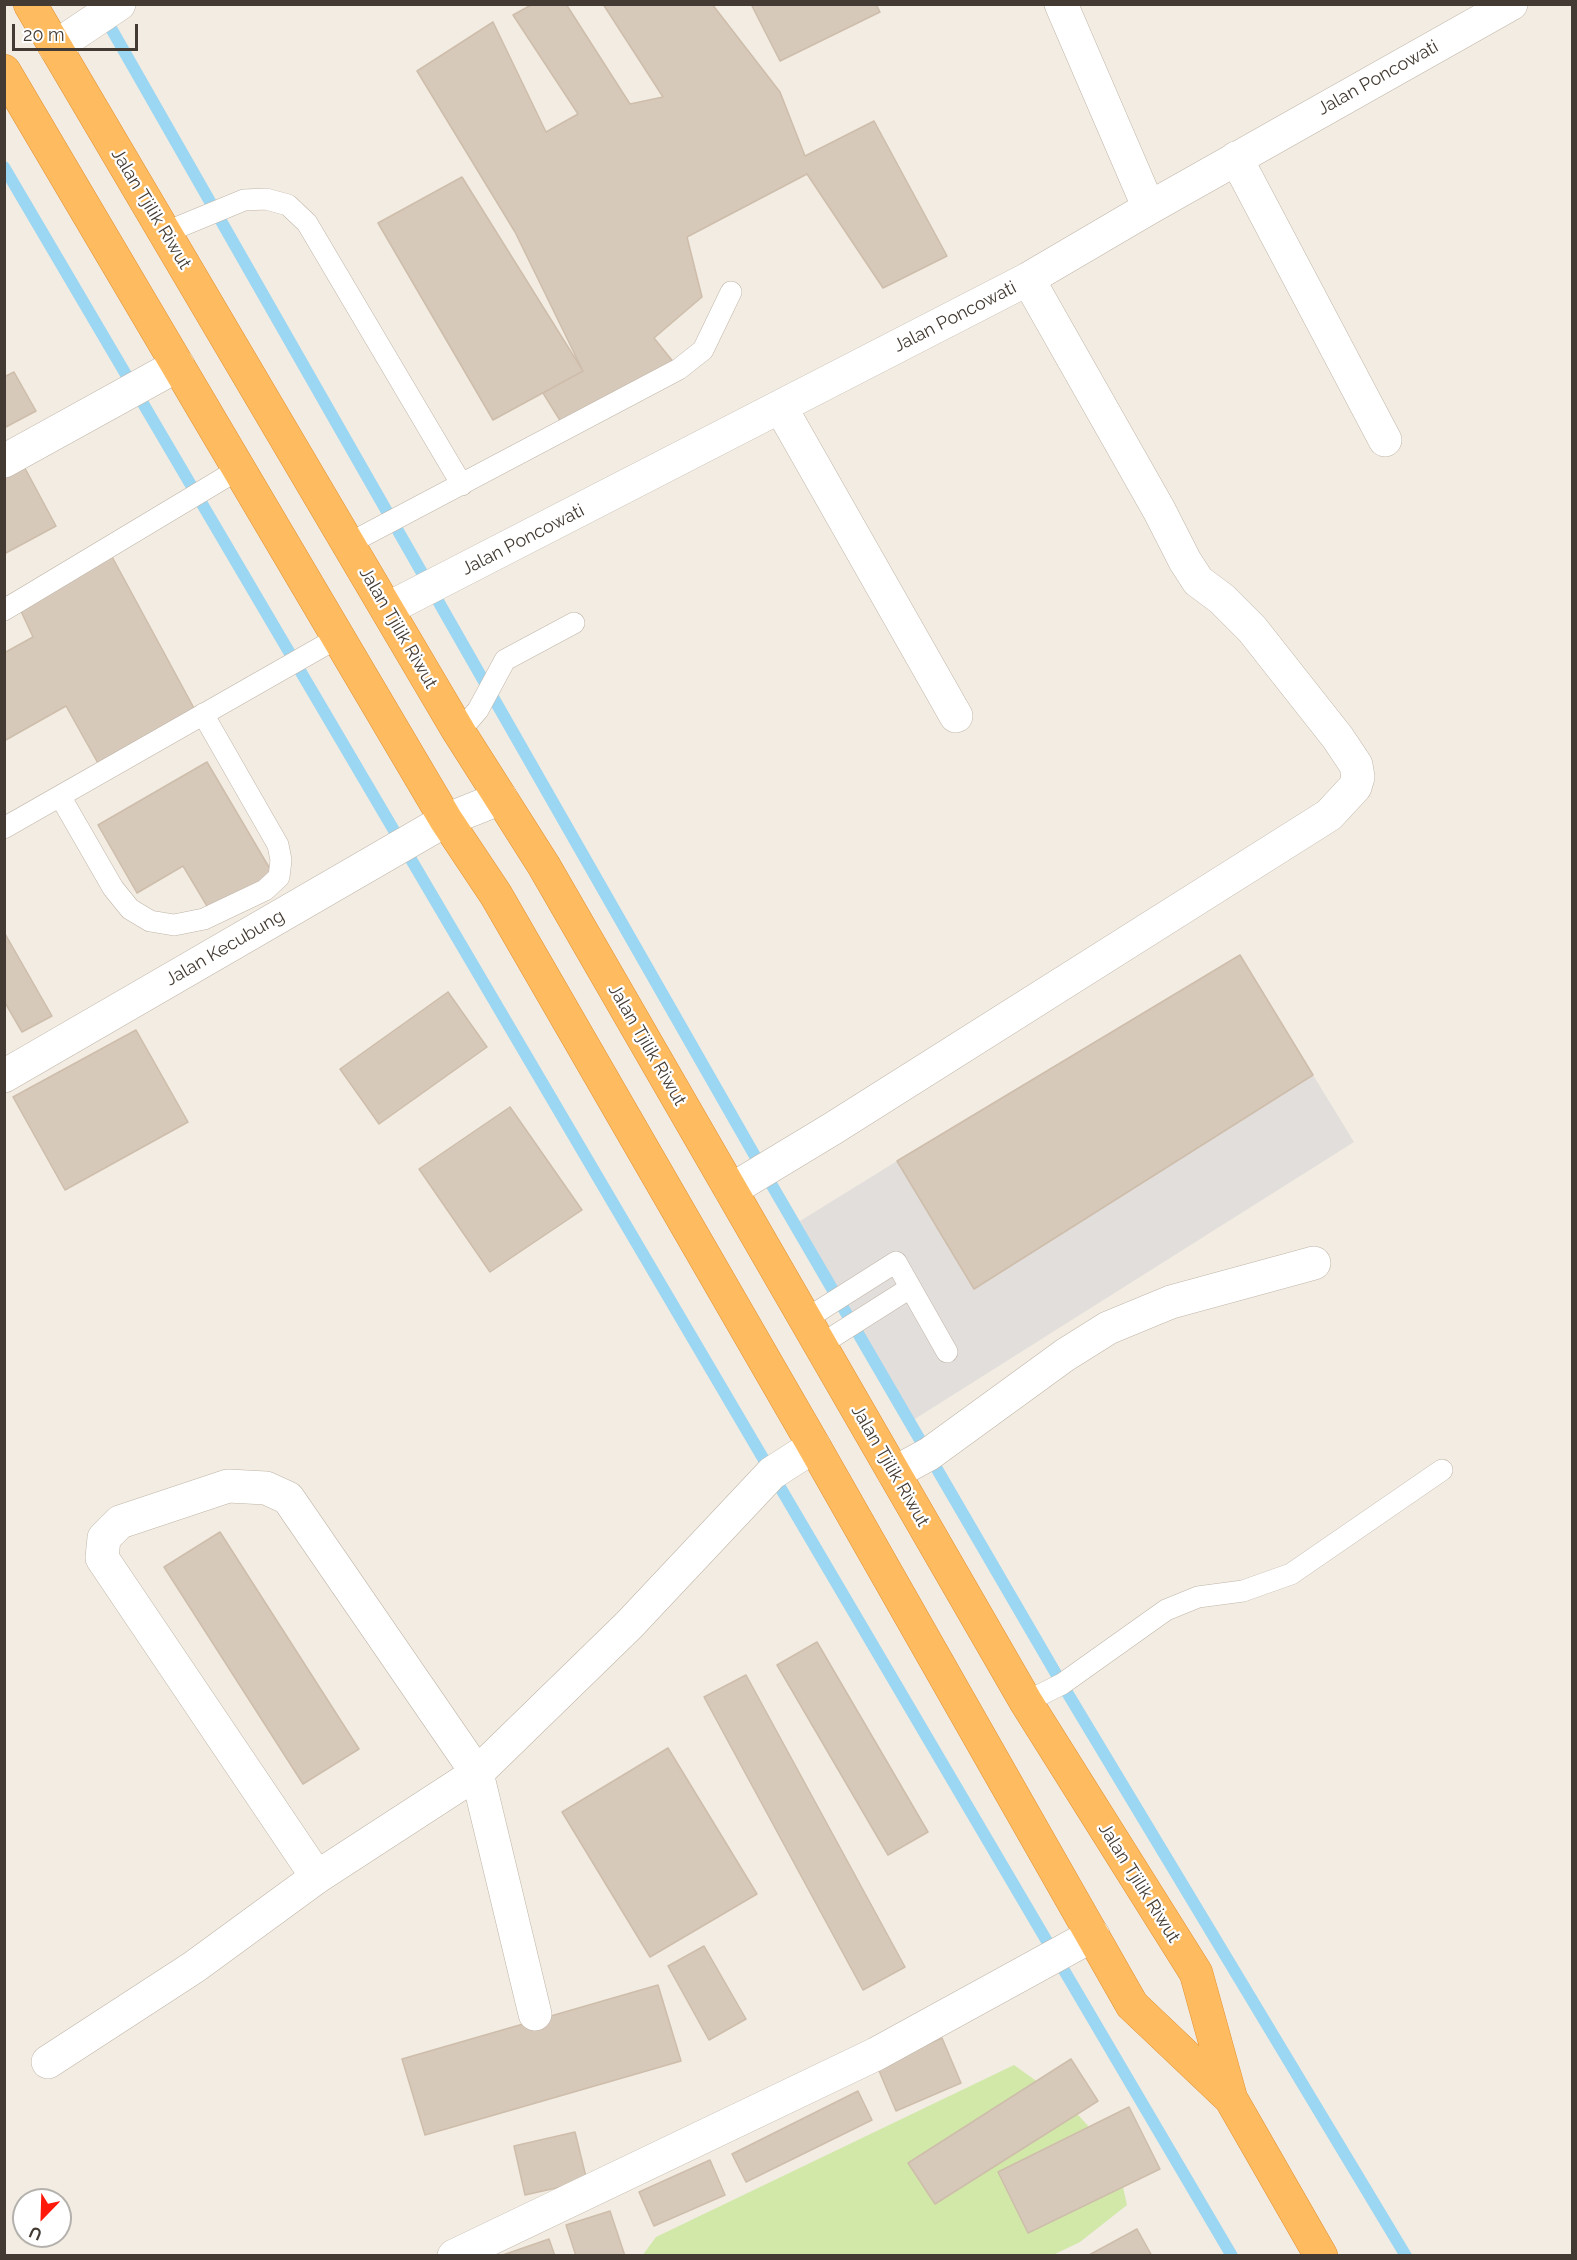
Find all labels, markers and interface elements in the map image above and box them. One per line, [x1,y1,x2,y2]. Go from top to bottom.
scale bar [15,12,141,50]
text: 20 m [23,24,65,45]
street label: Jalan Poncowati [1314,36,1442,120]
street label: Jalan Tjilik Riwut [106,145,196,273]
street label: Jalan Poncowati [890,277,1020,357]
street label: Jalan Poncowati [458,500,588,580]
street label: Jalan Tjilik Riwut [354,563,442,693]
street label: Jalan Kecubung [162,905,288,991]
street label: Jalan Tjilik Riwut [603,980,691,1110]
street label: Jalan Tjilik Riwut [846,1401,934,1531]
street label: Jalan Tjilik Riwut [1094,1819,1184,1947]
north arrow [12,2188,72,2248]
text: U [26,2222,45,2244]

